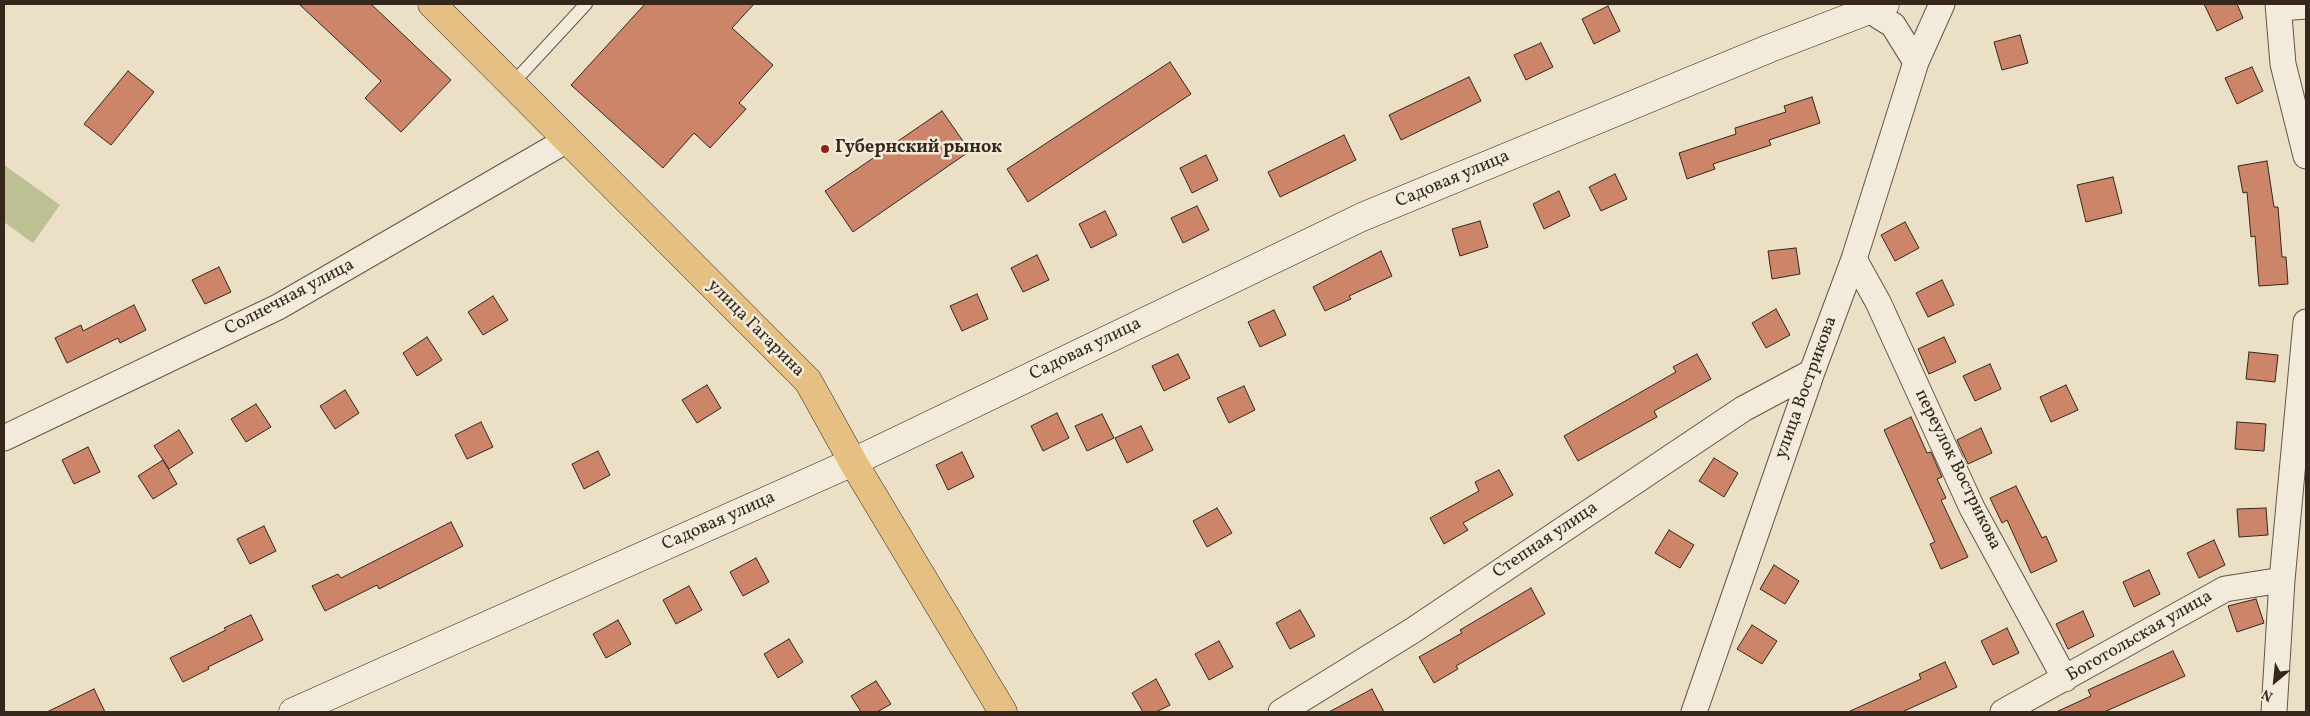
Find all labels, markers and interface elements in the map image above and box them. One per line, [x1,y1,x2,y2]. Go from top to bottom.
place label: Губернский рынок [835,138,1002,160]
marker: Губернский рынок [819,143,831,155]
street label: Садовая улица [1393,146,1513,214]
street label: Солнечная улица [222,255,358,341]
street label: улица Гагарина [702,276,808,382]
street label: Садовая улица [1027,314,1145,386]
street label: улица Вострикова [1771,314,1843,462]
street label: переулок Вострикова [1909,386,2005,554]
street label: Садовая улица [659,487,779,557]
street label: Степная улица [1489,498,1603,584]
street label: Боготольская улица [2063,586,2217,688]
north arrow [2250,656,2300,706]
text: N [2259,684,2277,705]

